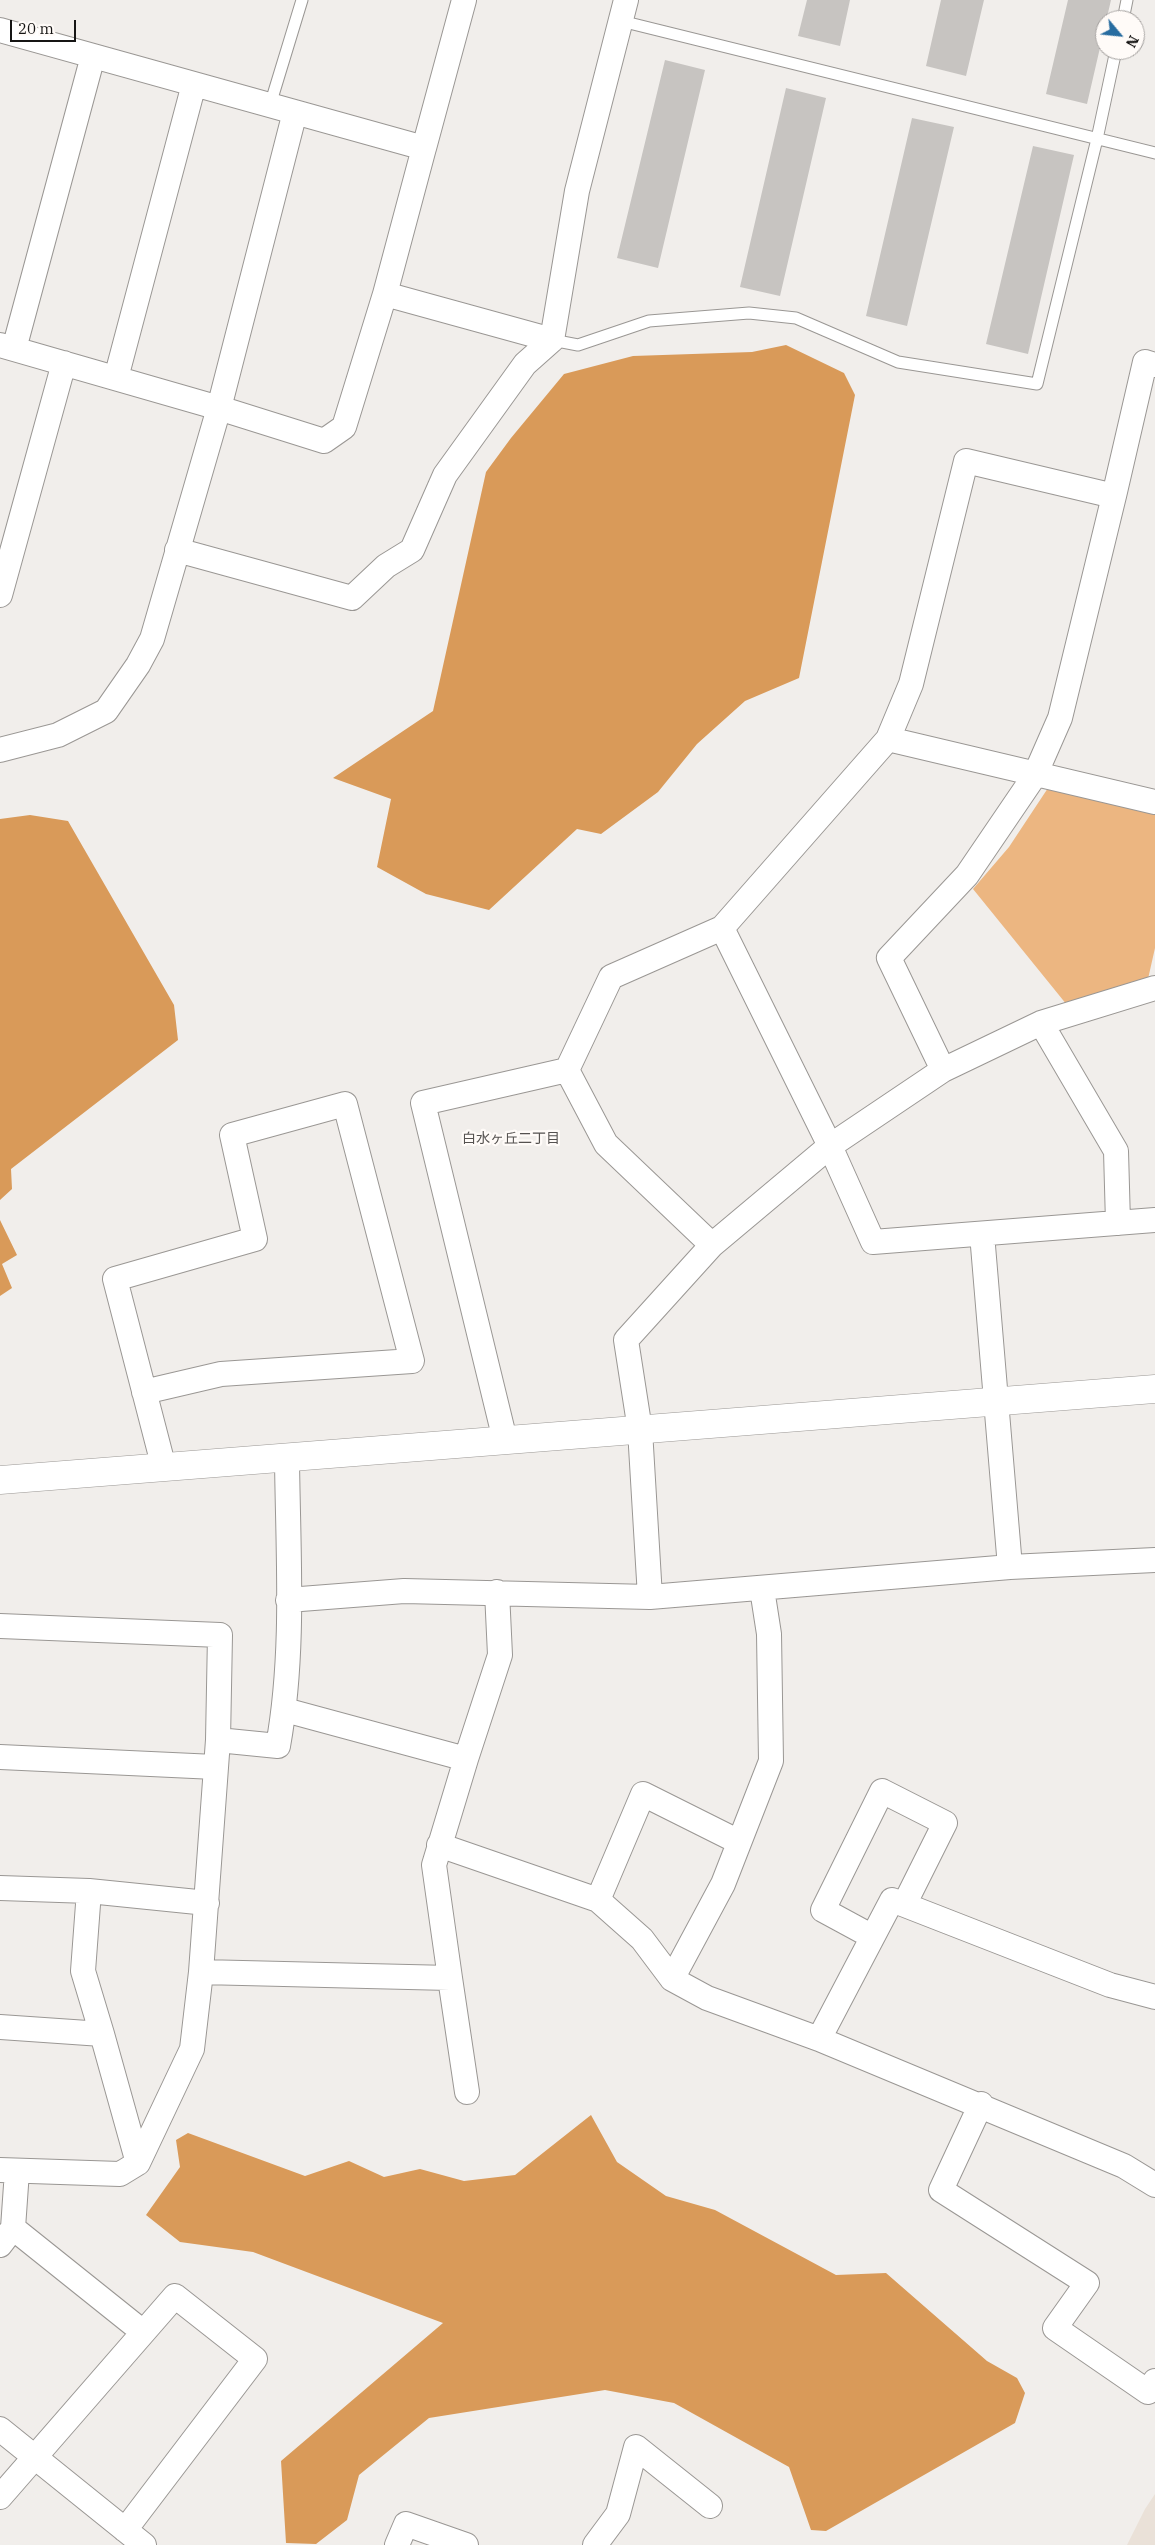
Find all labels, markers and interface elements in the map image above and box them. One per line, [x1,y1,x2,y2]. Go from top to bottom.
scale bar [12,10,79,42]
north arrow [1095,10,1145,60]
text: 20 m [18,19,54,38]
text: N [1122,32,1143,51]
district label: 白水ヶ丘二丁目 [462,1131,560,1147]

